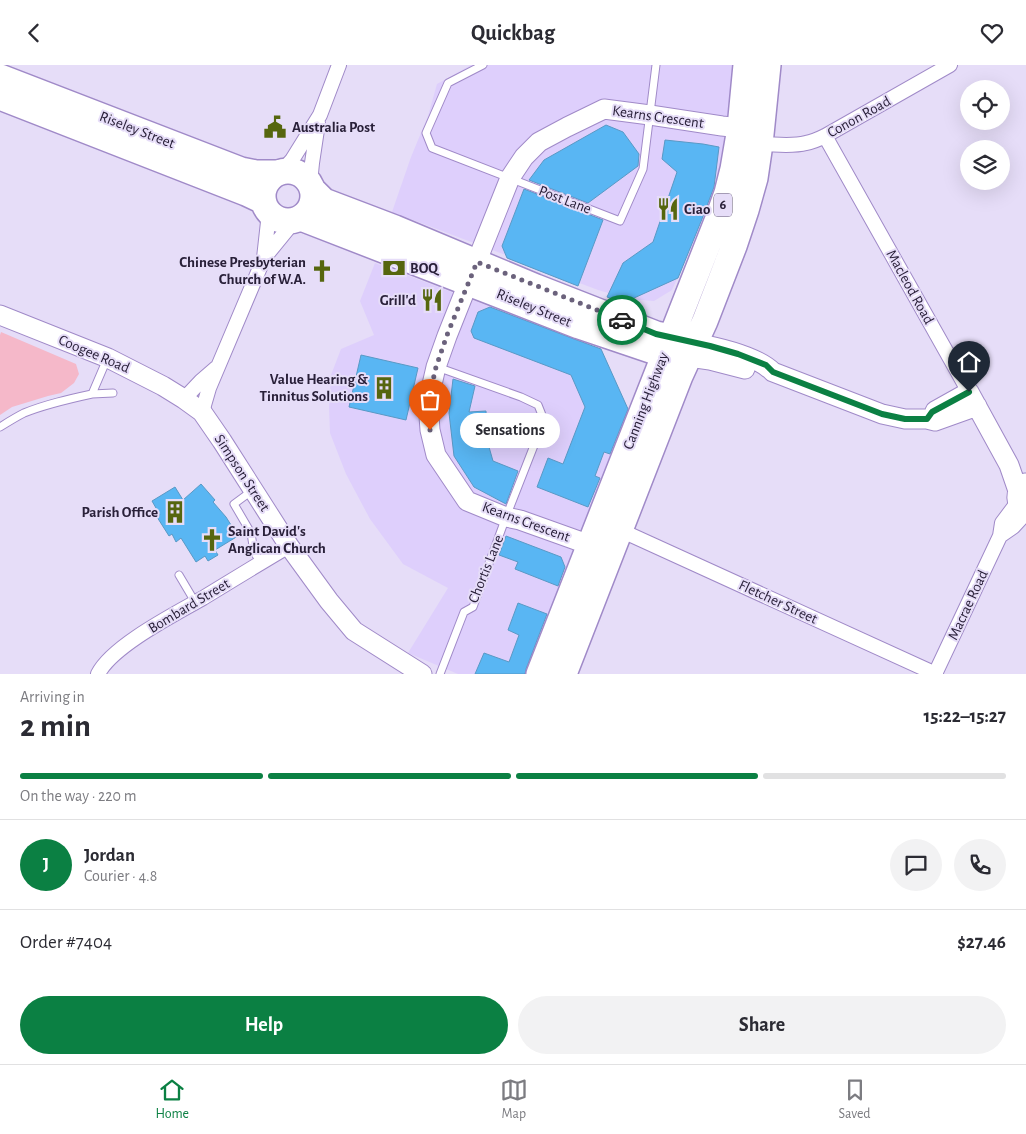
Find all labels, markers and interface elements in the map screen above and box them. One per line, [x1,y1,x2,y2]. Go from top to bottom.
icon: back [20,19,48,47]
icon: heart [978,19,1006,47]
text: Quickbag [471,22,555,44]
map controls [960,80,1010,190]
button: locate [960,80,1010,130]
street label: Conon Road [825,93,893,140]
street label: Kearns Crescent [611,103,705,131]
street label: Riseley Street [97,109,177,151]
public building icon: Australia Post [262,114,288,140]
place label: Australia Post [292,120,375,135]
button: layers [960,140,1010,190]
street label: Post Lane [537,183,593,217]
road number: 6 [714,193,732,217]
restaurant icon: Ciao [655,196,681,222]
place label: Ciao [684,202,710,217]
street label: Macleod Road [883,247,937,327]
place label: Chinese Presbyterian Church of W.A. [179,255,306,287]
bank icon: BOQ [381,255,407,281]
church icon: Chinese Presbyterian Church of W.A. [309,258,335,284]
place label: BOQ [410,261,440,276]
street label: Riseley Street [494,286,574,330]
restaurant icon: Grill'd [419,287,445,313]
place label: Grill'd [380,293,416,308]
courier [597,295,647,345]
icon: car [608,306,636,334]
street label: Coogee Road [56,332,132,376]
pin [948,341,990,392]
icon: home [955,348,983,376]
street label: Canning Highway [621,350,672,452]
place label: Value Hearing & Tinnitus Solutions [260,372,368,404]
building icon: Value Hearing & Tinnitus Solutions [371,375,397,401]
pin [409,379,451,430]
icon: bag [416,386,444,414]
callout: Sensations [460,413,560,447]
text: Sensations [475,422,545,438]
street label: Simpson Street [212,432,273,514]
building icon: Parish Office [162,499,188,525]
street label: Kearns Crescent [480,499,572,545]
place label: Parish Office [81,505,158,520]
place label: Saint David's Anglican Church [228,524,326,556]
church icon: Saint David's Anglican Church [199,527,225,553]
street label: Chortis Lane [466,533,506,605]
street label: Macrae Road [945,568,991,642]
street label: Bombard Street [146,576,232,636]
street label: Fletcher Street [736,577,820,627]
text: Arriving in [20,689,85,705]
text: 15:22–15:27 [923,707,1006,726]
text: 2 min [20,710,91,742]
text: On the way · 220 m [20,788,136,804]
button: chat [890,839,942,891]
button: phone [954,839,1006,891]
text: Jordan [84,846,135,865]
text: J [43,855,49,874]
text: Courier · 4.8 [84,868,157,884]
text: Order #7404 [20,933,112,952]
text: $27.46 [957,933,1006,952]
button: Help [20,996,508,1054]
button: Share [518,996,1006,1054]
tab: Home [155,1076,189,1123]
tab: Map [500,1076,528,1123]
tab: Saved [839,1076,871,1123]

